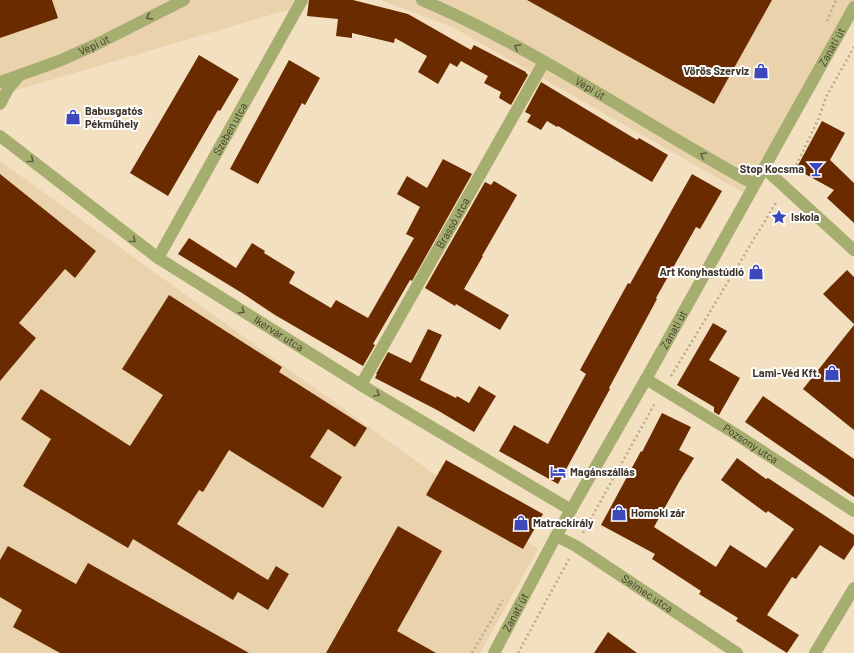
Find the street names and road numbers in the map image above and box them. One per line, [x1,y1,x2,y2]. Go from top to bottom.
street label: Zanati út [815,25,847,68]
street label: Vépi út [76,32,111,58]
street label: Vépi út [573,74,608,102]
street label: Szeben utca [210,100,250,157]
street label: Brassó utca [433,195,472,251]
street label: Zanati út [657,308,689,351]
street label: Ikervár utca [252,313,306,354]
street label: Pozsony utca [721,421,781,466]
street label: Selmec utca [620,571,676,615]
street label: Zanati út [499,590,531,634]

